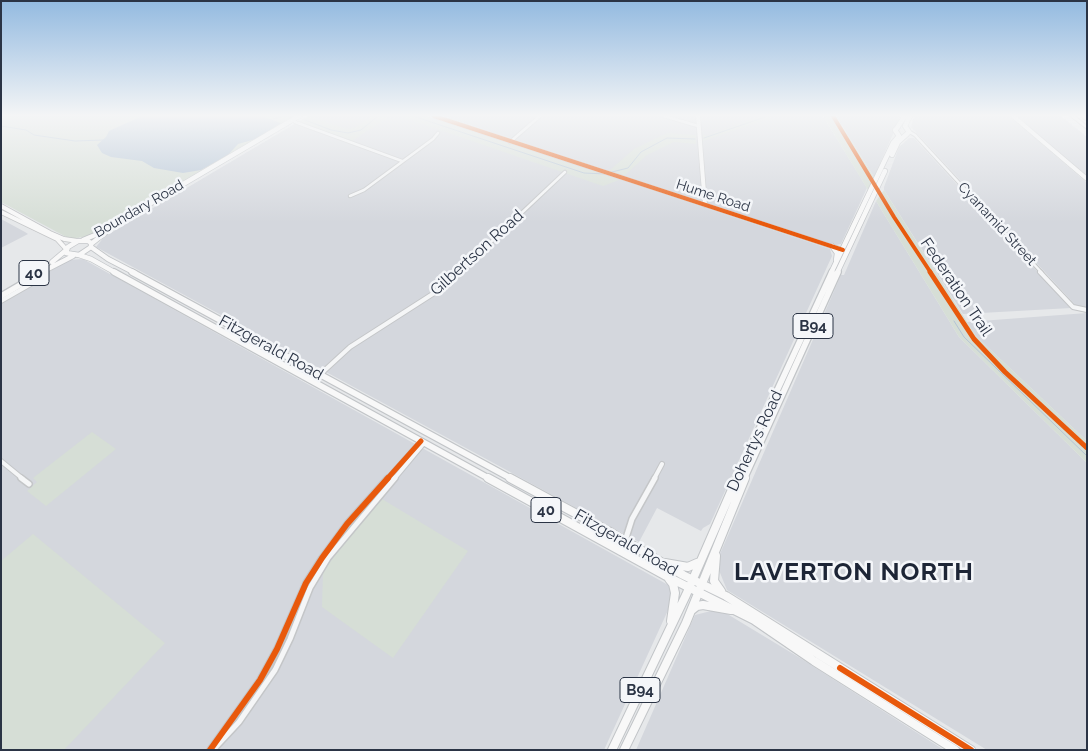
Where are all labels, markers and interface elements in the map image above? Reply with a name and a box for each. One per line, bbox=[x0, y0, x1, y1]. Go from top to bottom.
street label: Hume Road bbox=[674, 176, 752, 216]
street label: Boundary Road bbox=[91, 177, 187, 241]
street label: Cyanamid Street bbox=[954, 179, 1040, 269]
street label: Gilbertson Road bbox=[427, 206, 527, 300]
street label: Federation Trail bbox=[916, 234, 996, 340]
road number: 40 bbox=[19, 260, 49, 286]
street label: Fitzgerald Road bbox=[215, 311, 327, 385]
road number: B94 bbox=[793, 314, 833, 338]
street label: Dohertys Road bbox=[723, 387, 787, 495]
road number: 40 bbox=[531, 498, 561, 522]
street label: Fitzgerald Road bbox=[571, 506, 681, 580]
district label: LAVERTON NORTH bbox=[732, 557, 976, 587]
road number: B94 bbox=[620, 678, 660, 702]

